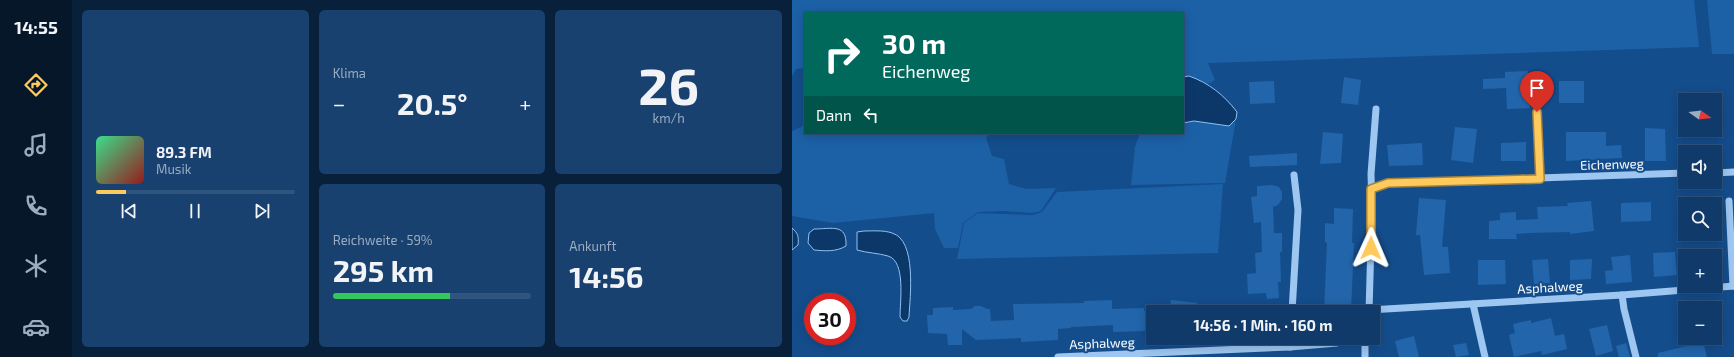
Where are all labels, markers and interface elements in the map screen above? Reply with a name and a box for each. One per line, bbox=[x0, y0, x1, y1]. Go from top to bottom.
text: 14:55 bbox=[14, 16, 58, 38]
text: 30 m bbox=[882, 26, 946, 60]
icon: right bbox=[816, 28, 868, 80]
text: 26 bbox=[638, 53, 699, 115]
text: Eichenweg bbox=[882, 60, 970, 82]
text: Klima bbox=[333, 65, 366, 81]
icon: directions bbox=[22, 71, 50, 99]
pin bbox=[1520, 71, 1554, 112]
icon: arrive bbox=[1526, 77, 1548, 99]
text: 20.5° bbox=[397, 85, 468, 121]
text: − bbox=[333, 90, 346, 116]
text: + bbox=[519, 90, 531, 116]
north arrow bbox=[1678, 93, 1722, 137]
map controls bbox=[1678, 93, 1722, 345]
icon: left bbox=[860, 104, 882, 126]
text: Dann bbox=[816, 106, 852, 124]
text: km/h bbox=[653, 110, 685, 126]
icon: music bbox=[22, 131, 50, 159]
text: 89.3 FM bbox=[156, 143, 212, 161]
button: sound bbox=[1678, 145, 1722, 189]
street label: Eichenweg bbox=[1580, 155, 1644, 173]
text: Musik bbox=[156, 161, 191, 177]
icon: phone bbox=[22, 192, 50, 220]
button: search bbox=[1678, 197, 1722, 241]
icon: previous bbox=[118, 200, 140, 222]
icon: pause bbox=[184, 200, 206, 222]
icon: next bbox=[251, 200, 273, 222]
position arrow bbox=[1350, 227, 1392, 269]
text: Reichweite · 59% bbox=[333, 232, 432, 248]
text: Ankunft bbox=[569, 238, 616, 254]
button: + bbox=[1678, 249, 1722, 293]
icon: climate bbox=[22, 252, 50, 280]
text: 295 km bbox=[333, 252, 434, 288]
text: 14:56 bbox=[569, 258, 643, 294]
street label: Asphalweg bbox=[1517, 277, 1583, 297]
speed limit sign: 30 bbox=[804, 293, 856, 345]
button: − bbox=[1678, 301, 1722, 345]
icon: car bbox=[22, 313, 50, 341]
text: 14:56 · 1 Min. · 160 m bbox=[1193, 316, 1333, 334]
street label: Asphalweg bbox=[1069, 334, 1135, 352]

